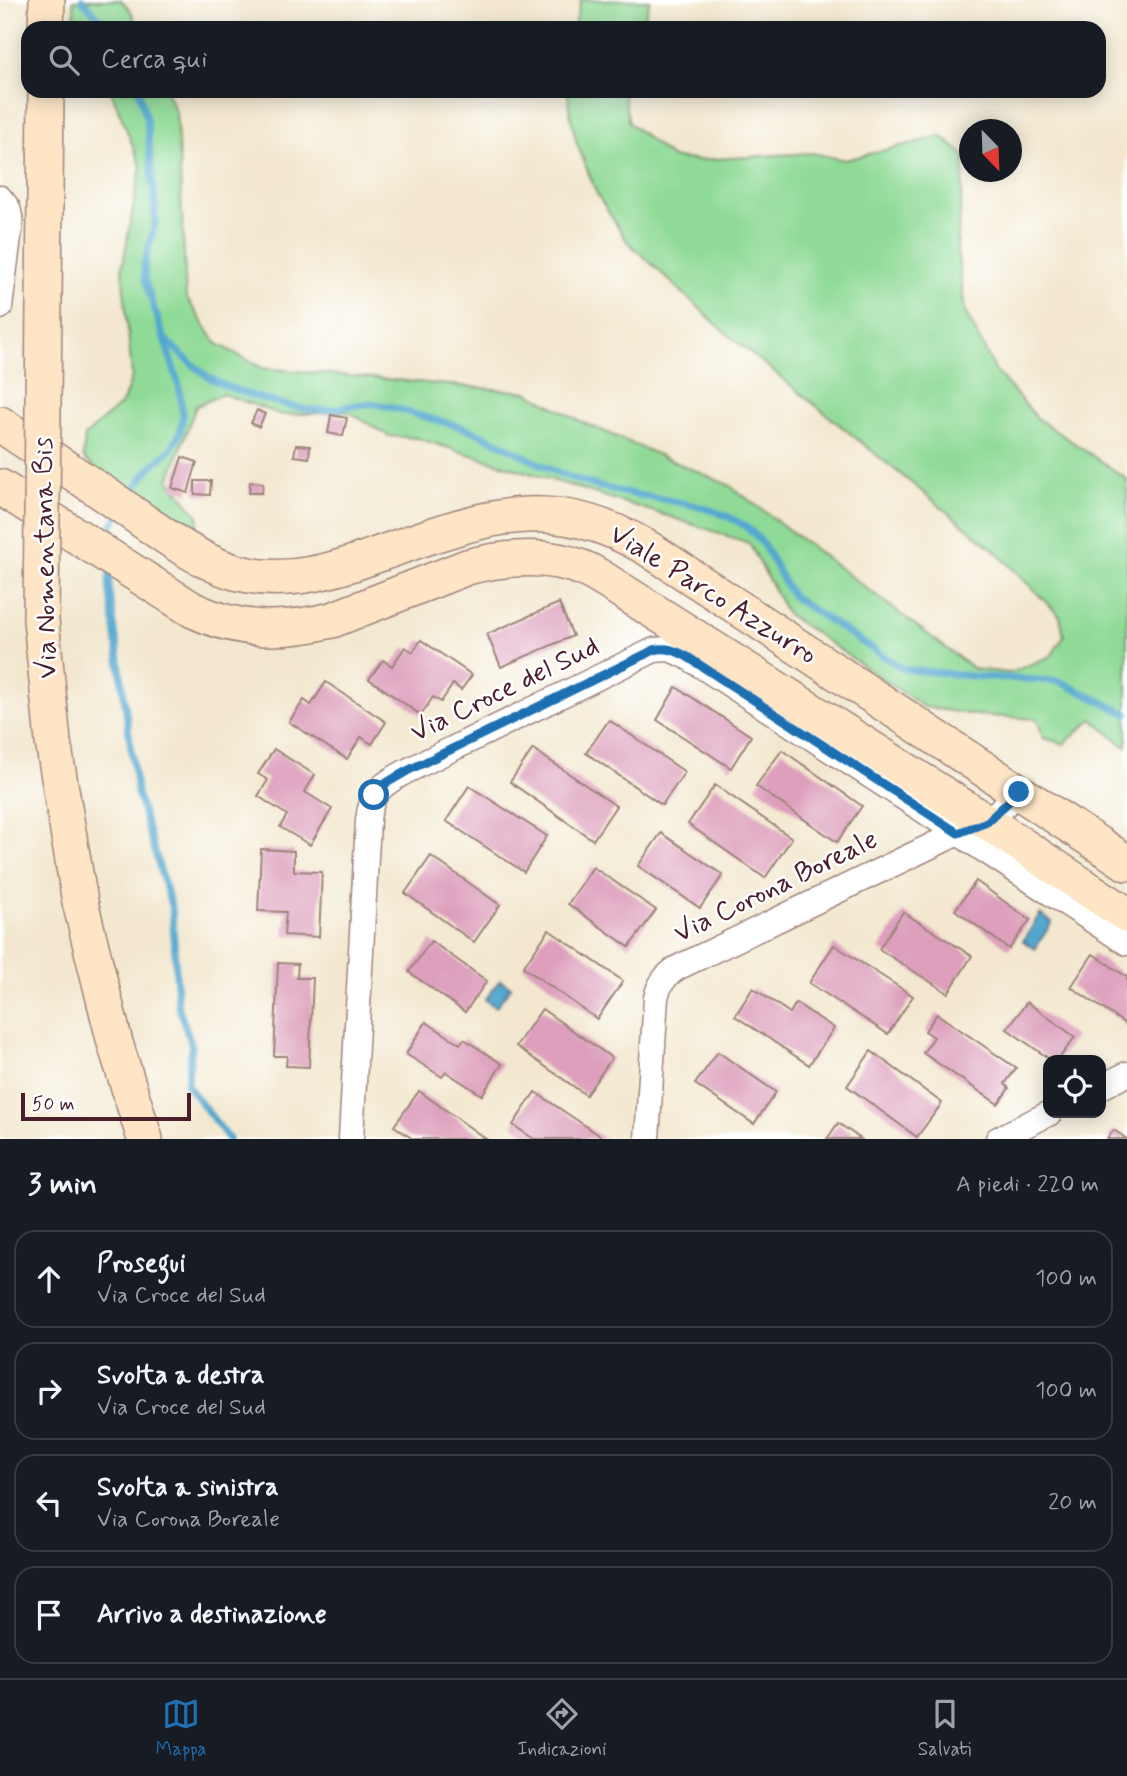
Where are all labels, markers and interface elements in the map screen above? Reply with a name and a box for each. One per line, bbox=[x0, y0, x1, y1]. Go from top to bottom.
search box bbox=[21, 21, 1106, 98]
icon: search bbox=[45, 41, 83, 79]
text: Cerca qui bbox=[101, 43, 207, 77]
north arrow bbox=[959, 119, 1022, 182]
street label: Via Nomentana Bis bbox=[25, 437, 67, 679]
street label: Viale Parco Azzurro bbox=[602, 516, 824, 674]
street label: Via Croce del Sud bbox=[405, 628, 605, 752]
route end bbox=[1003, 776, 1034, 807]
route start bbox=[358, 779, 389, 810]
street label: Via Corona Boreale bbox=[668, 822, 884, 952]
map controls bbox=[1043, 1055, 1106, 1118]
button: locate bbox=[1043, 1055, 1106, 1118]
scale bar bbox=[21, 1090, 191, 1122]
text: 50 m bbox=[32, 1092, 75, 1117]
text: 3 min bbox=[28, 1165, 97, 1204]
text: A piedi · 220 m bbox=[956, 1170, 1099, 1200]
text: Prosegui bbox=[97, 1247, 186, 1281]
icon: ahead bbox=[30, 1260, 68, 1298]
text: 100 m bbox=[1035, 1264, 1097, 1294]
text: Via Croce del Sud bbox=[97, 1281, 266, 1311]
text: Svolta a destra bbox=[97, 1359, 264, 1393]
icon: right bbox=[30, 1372, 68, 1410]
text: 100 m bbox=[1035, 1376, 1097, 1406]
text: Via Croce del Sud bbox=[97, 1393, 266, 1423]
text: Svolta a sinistra bbox=[97, 1471, 279, 1505]
icon: left bbox=[30, 1484, 68, 1522]
text: 20 m bbox=[1048, 1488, 1097, 1518]
text: Via Corona Boreale bbox=[97, 1505, 280, 1535]
icon: arrive bbox=[30, 1596, 68, 1634]
text: Arrivo a destinazione bbox=[97, 1598, 327, 1632]
tab: Mappa bbox=[156, 1695, 206, 1762]
tab: Indicazioni bbox=[518, 1695, 607, 1762]
tab: Salvati bbox=[918, 1695, 971, 1762]

